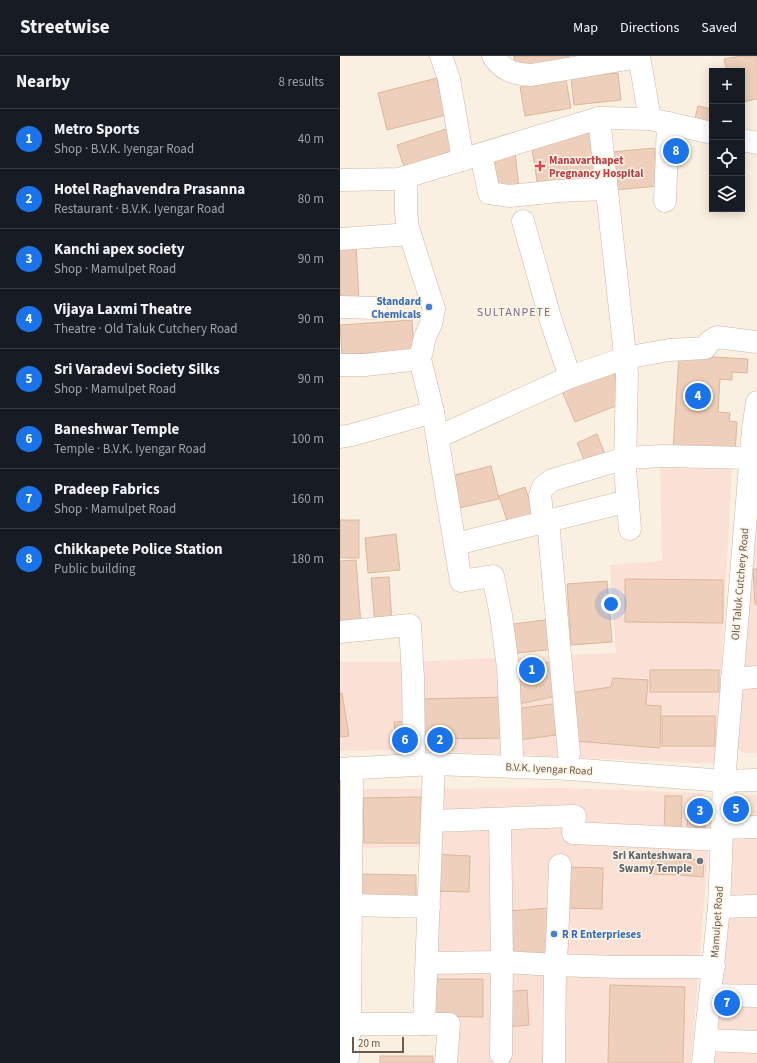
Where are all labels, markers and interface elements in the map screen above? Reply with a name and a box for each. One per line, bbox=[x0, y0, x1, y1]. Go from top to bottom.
text: Streetwise bbox=[20, 14, 110, 41]
text: Map bbox=[573, 18, 598, 38]
text: Directions bbox=[620, 18, 679, 38]
text: Saved bbox=[701, 18, 737, 38]
map controls bbox=[709, 68, 745, 212]
button: + bbox=[709, 68, 745, 104]
text: Nearby bbox=[16, 70, 70, 94]
text: 8 results bbox=[279, 73, 324, 91]
button: − bbox=[709, 104, 745, 140]
text: Metro Sports bbox=[54, 119, 139, 140]
text: 1 bbox=[26, 130, 32, 148]
text: 40 m bbox=[298, 130, 324, 148]
pin: 8 bbox=[663, 136, 689, 166]
text: Shop · B.V.K. Iyengar Road bbox=[54, 140, 194, 158]
button: locate bbox=[709, 140, 745, 176]
place label: Manavarthapet Pregnancy Hospital bbox=[549, 153, 644, 181]
marker: Manavarthapet Pregnancy Hospital bbox=[534, 160, 546, 172]
button: layers bbox=[709, 176, 745, 212]
text: Hotel Raghavendra Prasanna bbox=[54, 179, 245, 200]
text: 2 bbox=[26, 190, 32, 208]
text: 80 m bbox=[298, 190, 324, 208]
text: Restaurant · B.V.K. Iyengar Road bbox=[54, 200, 225, 218]
text: Kanchi apex society bbox=[54, 239, 184, 260]
text: 3 bbox=[26, 250, 32, 268]
text: 90 m bbox=[298, 250, 324, 268]
text: Shop · Mamulpet Road bbox=[54, 260, 176, 278]
place label: Standard Chemicals bbox=[371, 294, 421, 322]
text: Vijaya Laxmi Theatre bbox=[54, 299, 192, 320]
marker: Standard Chemicals bbox=[424, 302, 434, 312]
district label: SULTANPETE bbox=[477, 304, 551, 321]
text: 4 bbox=[26, 310, 32, 328]
text: 90 m bbox=[298, 310, 324, 328]
text: Theatre · Old Taluk Cutchery Road bbox=[54, 320, 238, 338]
text: Sri Varadevi Society Silks bbox=[54, 359, 220, 380]
text: 5 bbox=[26, 370, 32, 388]
text: 90 m bbox=[298, 370, 324, 388]
text: Shop · Mamulpet Road bbox=[54, 380, 176, 398]
pin: 4 bbox=[685, 381, 711, 411]
text: Baneshwar Temple bbox=[54, 419, 179, 440]
text: 6 bbox=[26, 430, 32, 448]
text: 100 m bbox=[291, 430, 324, 448]
text: Temple · B.V.K. Iyengar Road bbox=[54, 440, 206, 458]
text: Pradeep Fabrics bbox=[54, 479, 160, 500]
text: 7 bbox=[26, 490, 32, 508]
text: 160 m bbox=[291, 490, 324, 508]
text: Shop · Mamulpet Road bbox=[54, 500, 176, 518]
street label: Old Taluk Cutchery Road bbox=[728, 527, 752, 641]
text: Chikkapete Police Station bbox=[54, 539, 223, 560]
text: 8 bbox=[26, 550, 32, 568]
text: 180 m bbox=[291, 550, 324, 568]
text: Public building bbox=[54, 560, 136, 578]
your location bbox=[601, 594, 621, 614]
pin: 1 bbox=[519, 655, 545, 685]
pin: 6 bbox=[392, 725, 418, 755]
pin: 2 bbox=[427, 725, 453, 755]
street label: B.V.K. Iyengar Road bbox=[505, 759, 593, 779]
pin: 5 bbox=[723, 794, 749, 824]
pin: 3 bbox=[687, 796, 713, 826]
place label: Sri Kanteshwara Swamy Temple bbox=[612, 848, 692, 876]
marker: Sri Kanteshwara Swamy Temple bbox=[695, 856, 705, 866]
street label: Mamulpet Road bbox=[707, 885, 727, 959]
place label: R R Enterprieses bbox=[562, 927, 641, 942]
marker: R R Enterprieses bbox=[549, 929, 559, 939]
pin: 7 bbox=[714, 988, 740, 1018]
scale bar bbox=[352, 1035, 404, 1054]
text: 20 m bbox=[358, 1036, 380, 1051]

